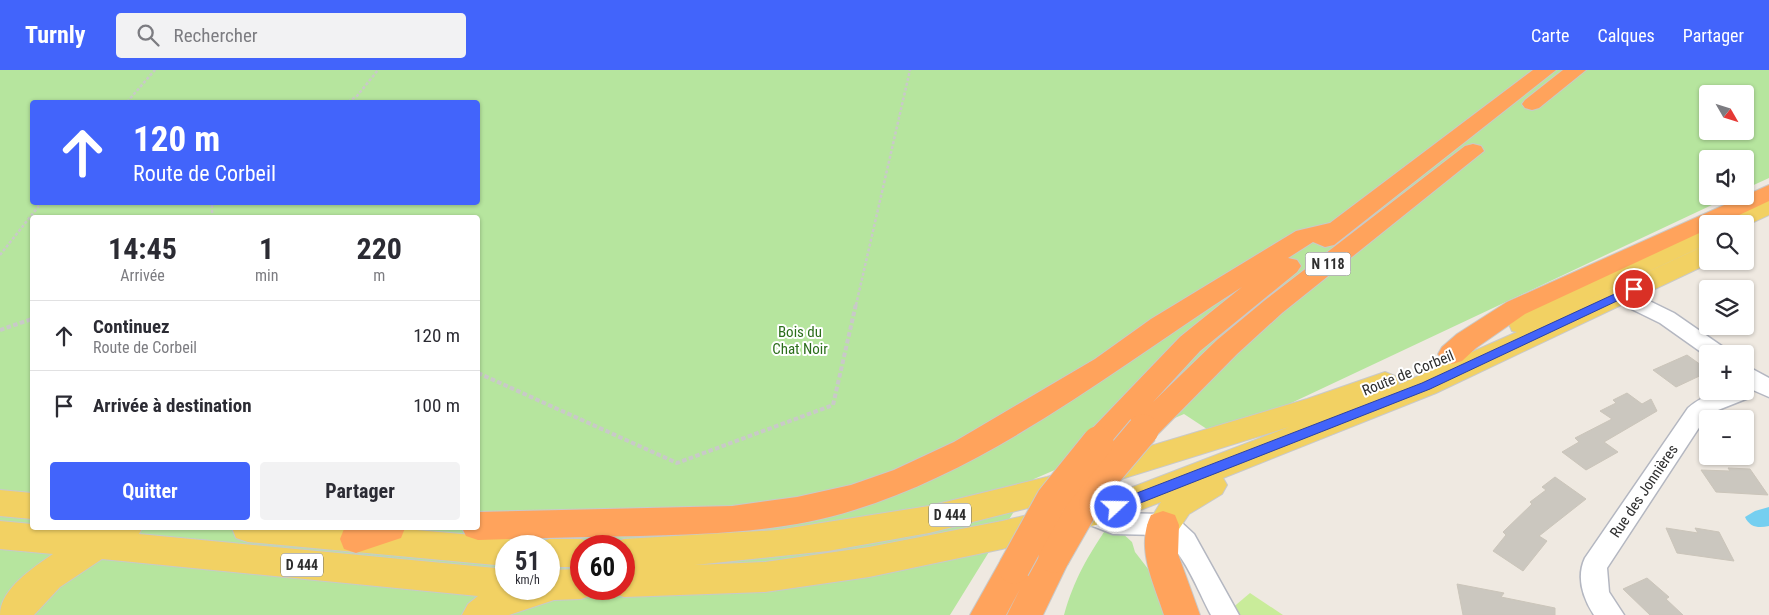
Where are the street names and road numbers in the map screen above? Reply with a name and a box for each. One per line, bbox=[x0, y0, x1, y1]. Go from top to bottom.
road number: N 118 bbox=[1306, 252, 1350, 275]
street label: Route de Corbeil bbox=[1359, 346, 1457, 400]
street label: Rue des Jonnières bbox=[1606, 441, 1682, 541]
road number: D 444 bbox=[929, 504, 971, 526]
road number: D 444 bbox=[281, 554, 323, 576]

